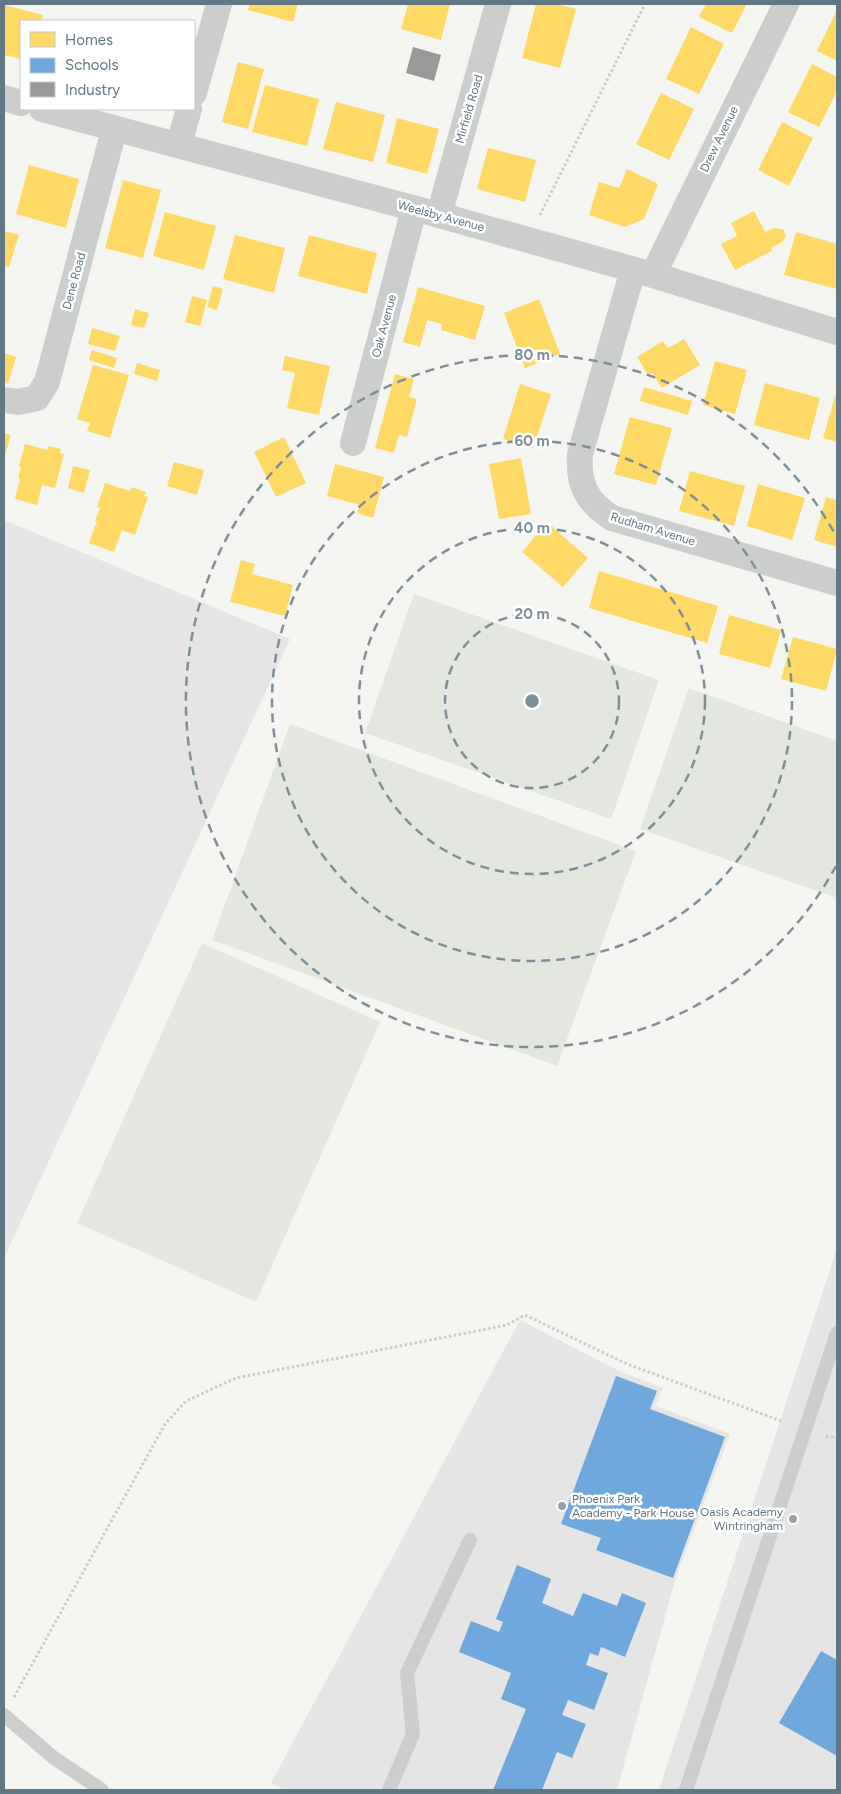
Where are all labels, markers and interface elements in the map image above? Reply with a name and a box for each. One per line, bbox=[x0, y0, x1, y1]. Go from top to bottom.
legend bbox=[20, 20, 195, 110]
text: Homes bbox=[65, 31, 113, 49]
text: Schools bbox=[65, 56, 118, 74]
street label: Mirfield Road bbox=[452, 73, 486, 145]
text: Industry bbox=[65, 81, 120, 99]
street label: Drew Avenue bbox=[697, 103, 741, 174]
street label: Weelsby Avenue bbox=[396, 198, 486, 234]
street label: Dene Road bbox=[60, 251, 88, 311]
street label: Oak Avenue bbox=[369, 292, 399, 359]
text: 80 m bbox=[514, 346, 550, 364]
text: 60 m bbox=[514, 432, 550, 450]
street label: Rudham Avenue bbox=[609, 509, 697, 549]
text: 40 m bbox=[514, 519, 550, 537]
text: 20 m bbox=[514, 605, 550, 623]
centre of rings bbox=[523, 692, 541, 710]
place label: Phoenix Park Academy - Park House bbox=[572, 1492, 695, 1520]
marker: Phoenix Park Academy - Park House bbox=[556, 1500, 568, 1512]
place label: Oasis Academy Wintringham bbox=[700, 1505, 784, 1533]
marker: Oasis Academy Wintringham bbox=[787, 1513, 799, 1525]

